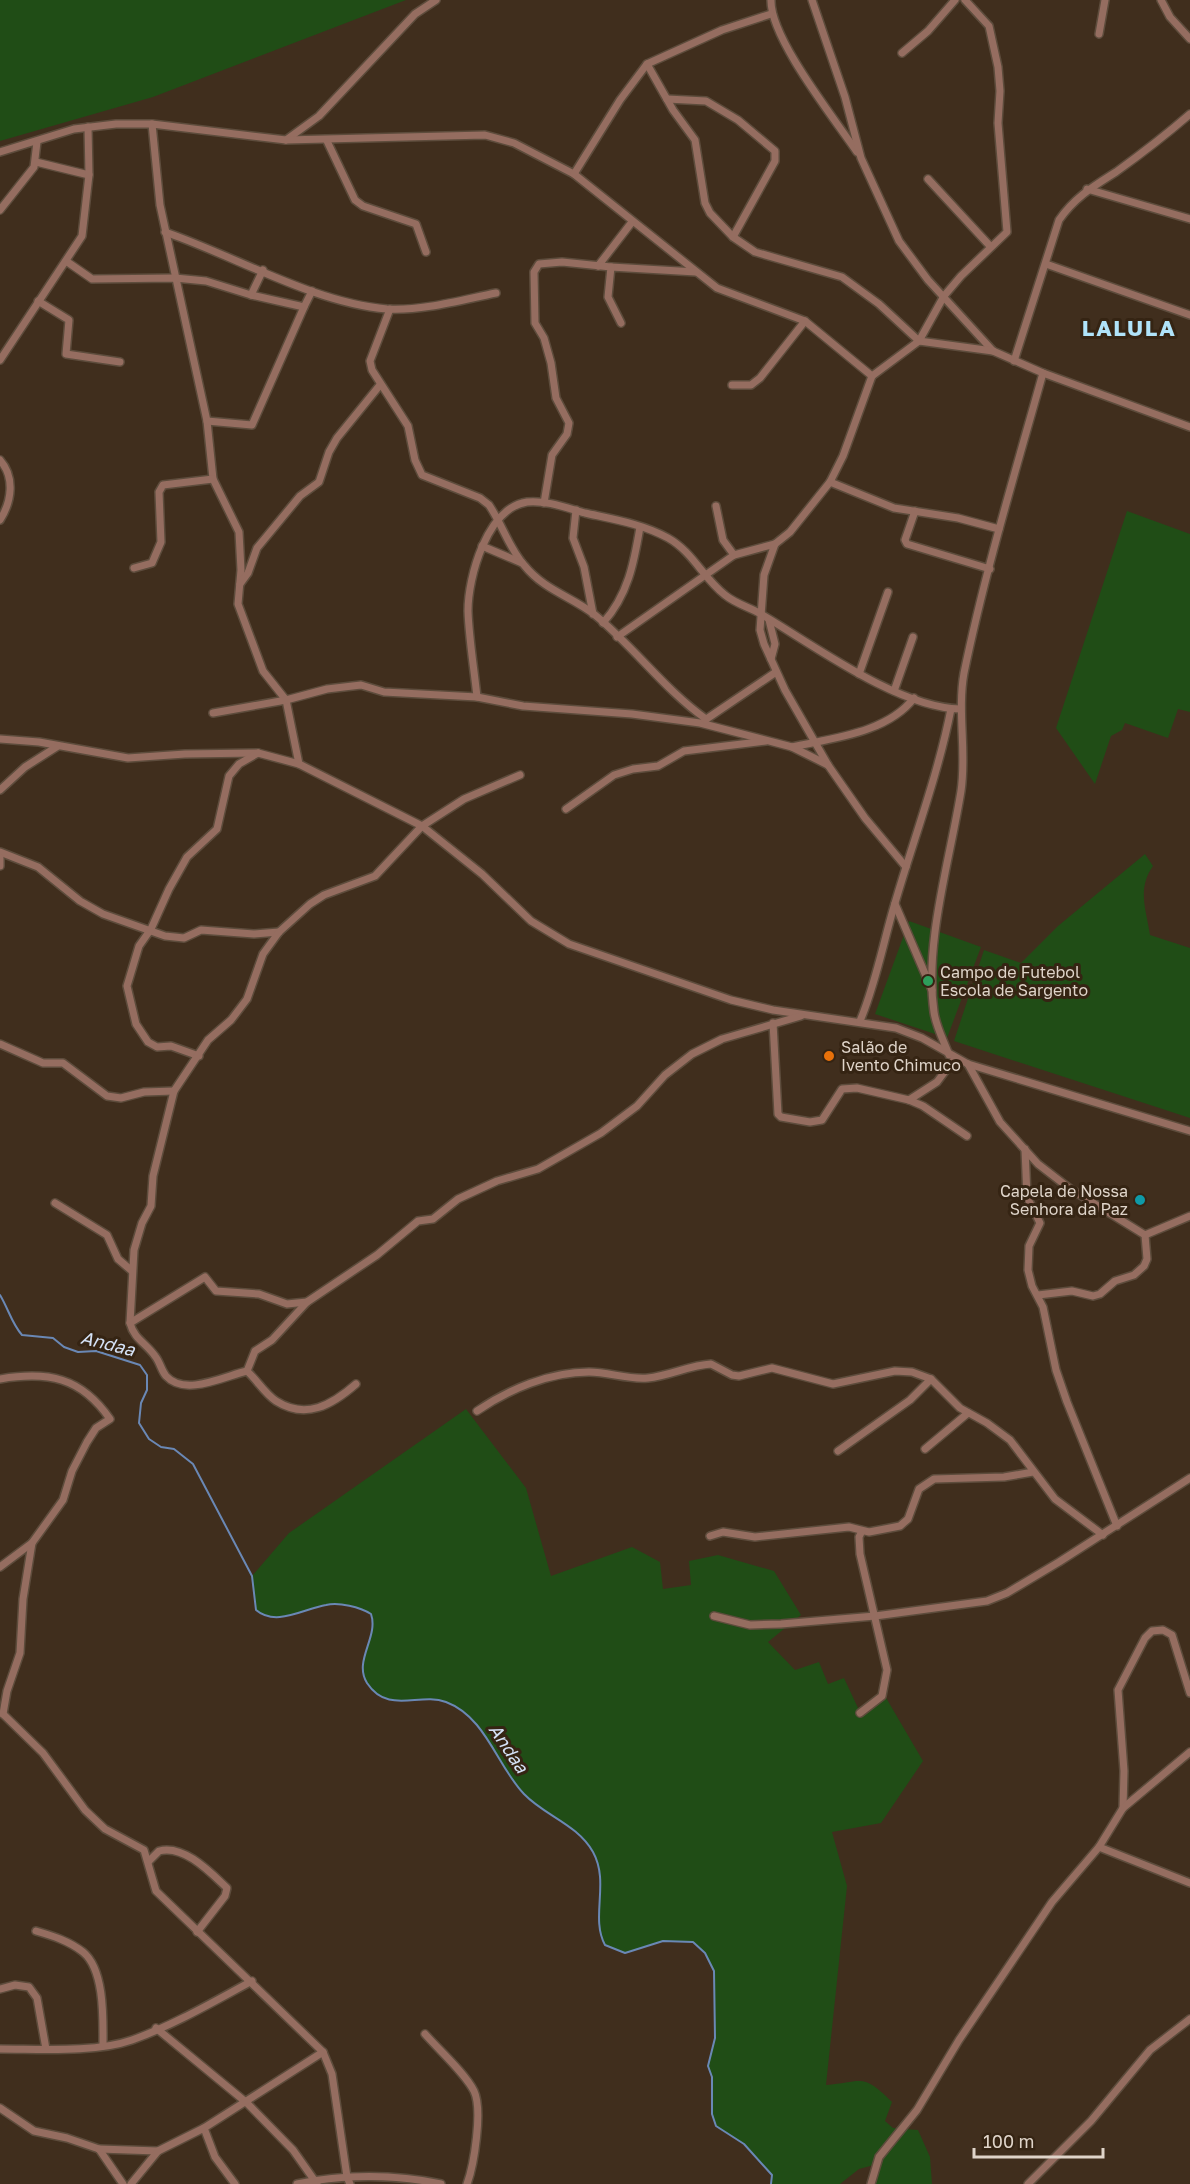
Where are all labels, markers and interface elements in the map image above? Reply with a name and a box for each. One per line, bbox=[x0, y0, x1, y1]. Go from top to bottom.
district label: LALULA bbox=[1082, 314, 1176, 341]
place label: Campo de Futebol Escola de Sargento bbox=[940, 962, 1088, 1000]
marker: Campo de Futebol Escola de Sargento bbox=[921, 974, 935, 988]
place label: Salão de Ivento Chimuco bbox=[841, 1037, 961, 1075]
marker: Salão de Ivento Chimuco bbox=[822, 1049, 836, 1063]
place label: Capela de Nossa Senhora da Paz bbox=[1000, 1181, 1128, 1219]
marker: Capela de Nossa Senhora da Paz bbox=[1133, 1193, 1147, 1207]
water label: Andaa bbox=[79, 1326, 138, 1360]
water label: Andaa bbox=[485, 1719, 534, 1777]
scale bar bbox=[974, 2121, 1103, 2159]
text: 100 m bbox=[983, 2130, 1034, 2152]

